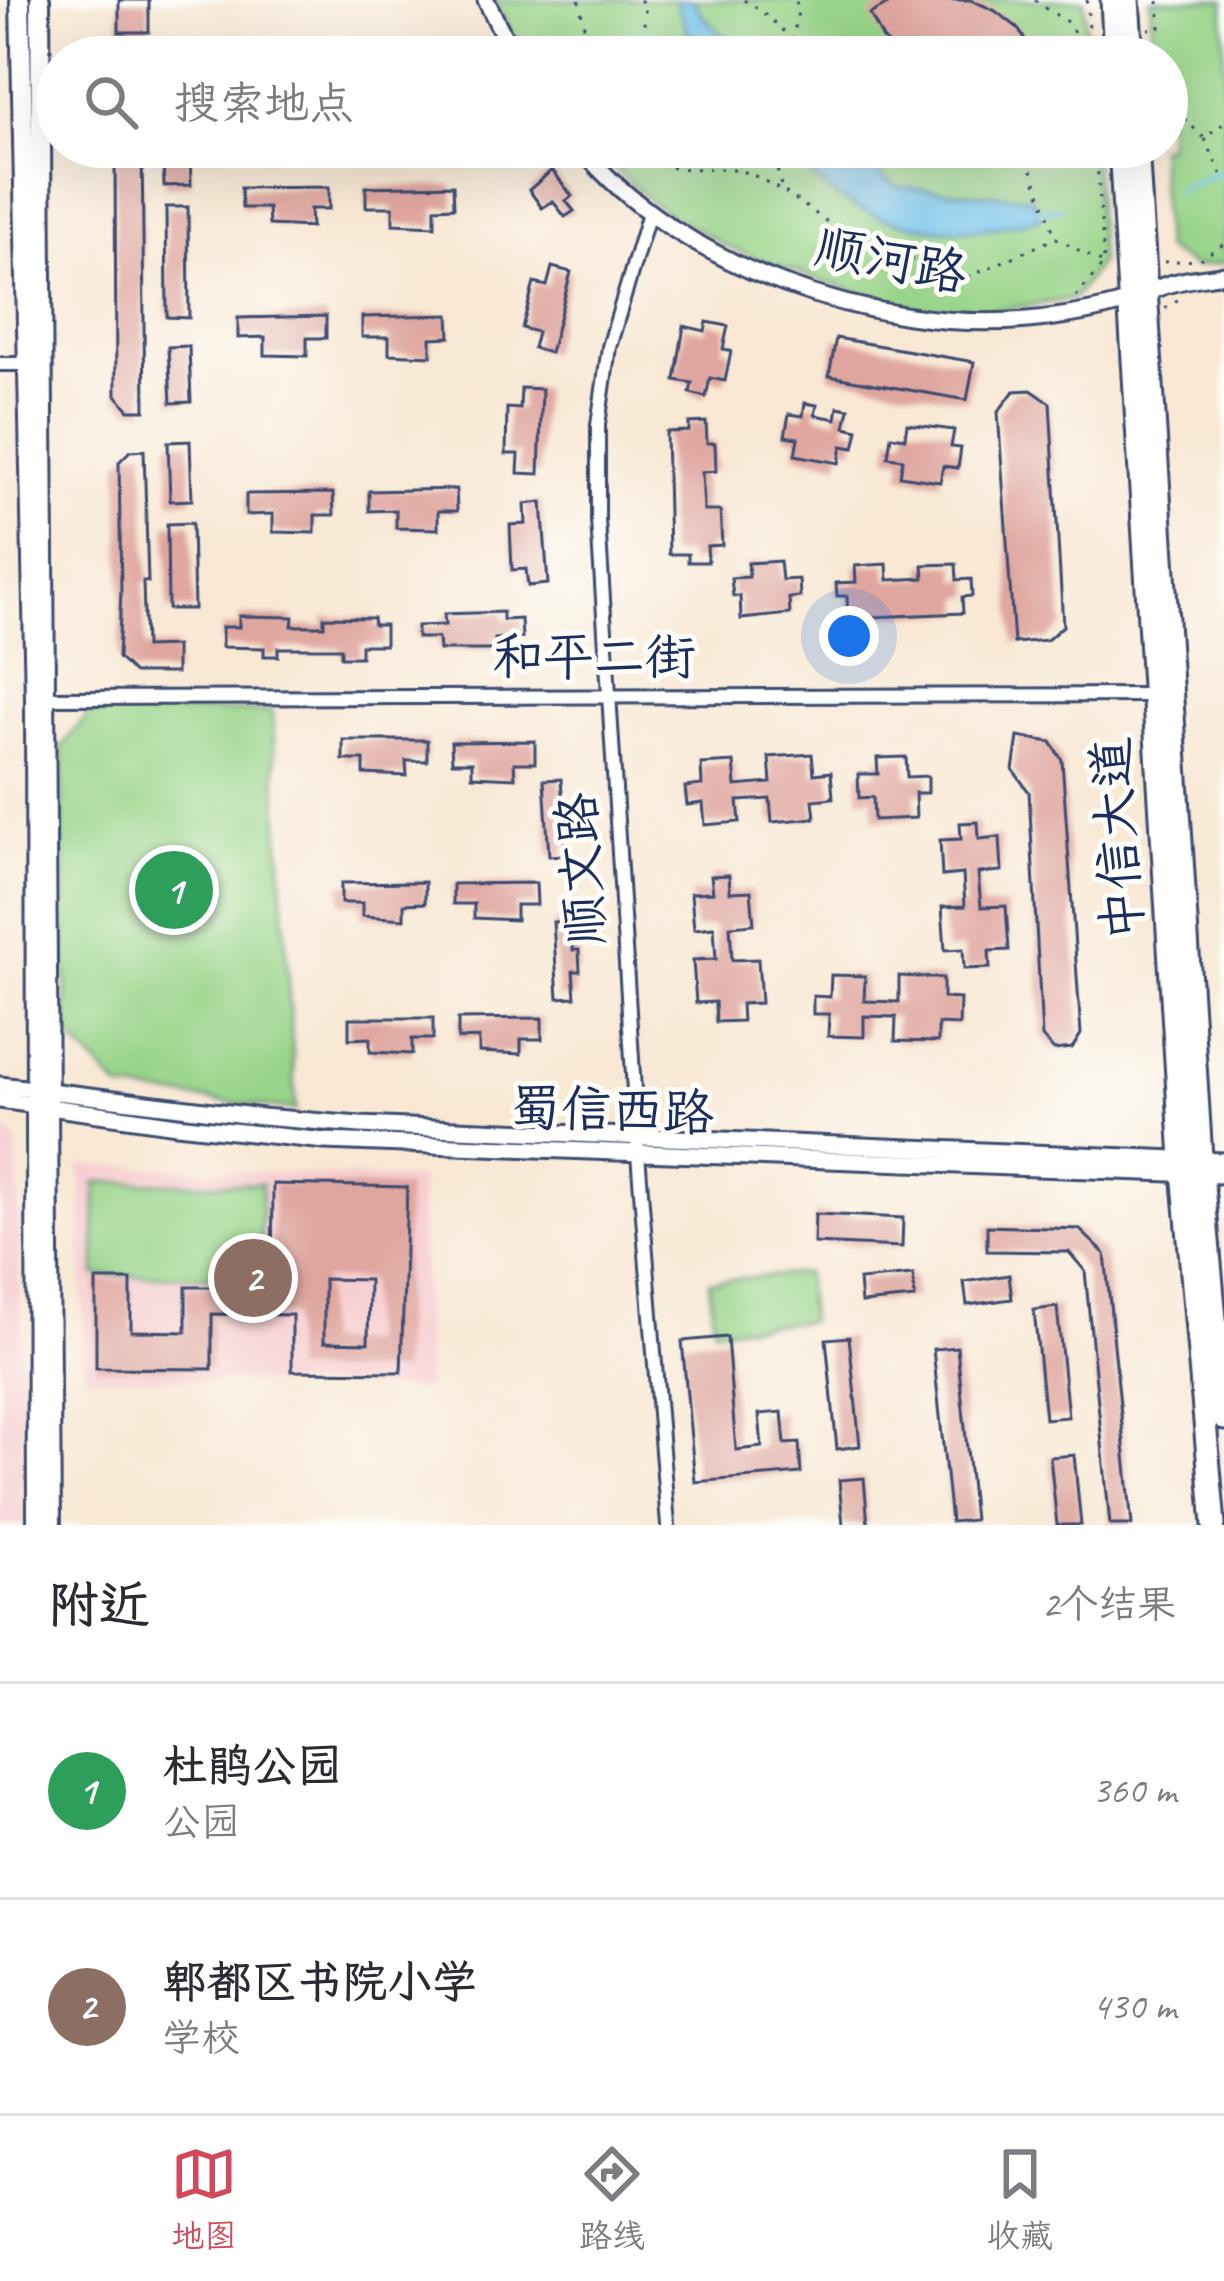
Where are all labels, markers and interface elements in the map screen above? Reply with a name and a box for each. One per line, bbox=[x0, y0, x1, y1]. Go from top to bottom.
search box bbox=[36, 36, 1188, 168]
icon: search bbox=[78, 69, 144, 135]
text: 搜索地点 bbox=[174, 75, 354, 132]
street label: 顺河路 bbox=[810, 214, 972, 306]
your location bbox=[819, 606, 879, 666]
street label: 和平二街 bbox=[492, 625, 696, 689]
street label: 中信大道 bbox=[1078, 735, 1156, 943]
street label: 顺文路 bbox=[544, 790, 618, 948]
pin: 1 bbox=[135, 845, 213, 935]
street label: 蜀信西路 bbox=[509, 1074, 715, 1146]
pin: 2 bbox=[214, 1233, 292, 1323]
text: 附近 bbox=[48, 1573, 150, 1637]
text: 2个结果 bbox=[1041, 1580, 1176, 1629]
text: 杜鹃公园 bbox=[162, 1738, 342, 1795]
text: 1 bbox=[78, 1766, 96, 1815]
text: 360 m bbox=[1092, 1766, 1176, 1815]
text: 公园 bbox=[162, 1798, 240, 1847]
text: 郫都区书院小学 bbox=[162, 1954, 477, 2011]
text: 2 bbox=[78, 1982, 96, 2031]
text: 430 m bbox=[1092, 1982, 1176, 2031]
text: 学校 bbox=[162, 2014, 240, 2063]
tab: 地图 bbox=[171, 2141, 237, 2257]
tab: 路线 bbox=[579, 2141, 645, 2257]
tab: 收藏 bbox=[987, 2141, 1053, 2257]

